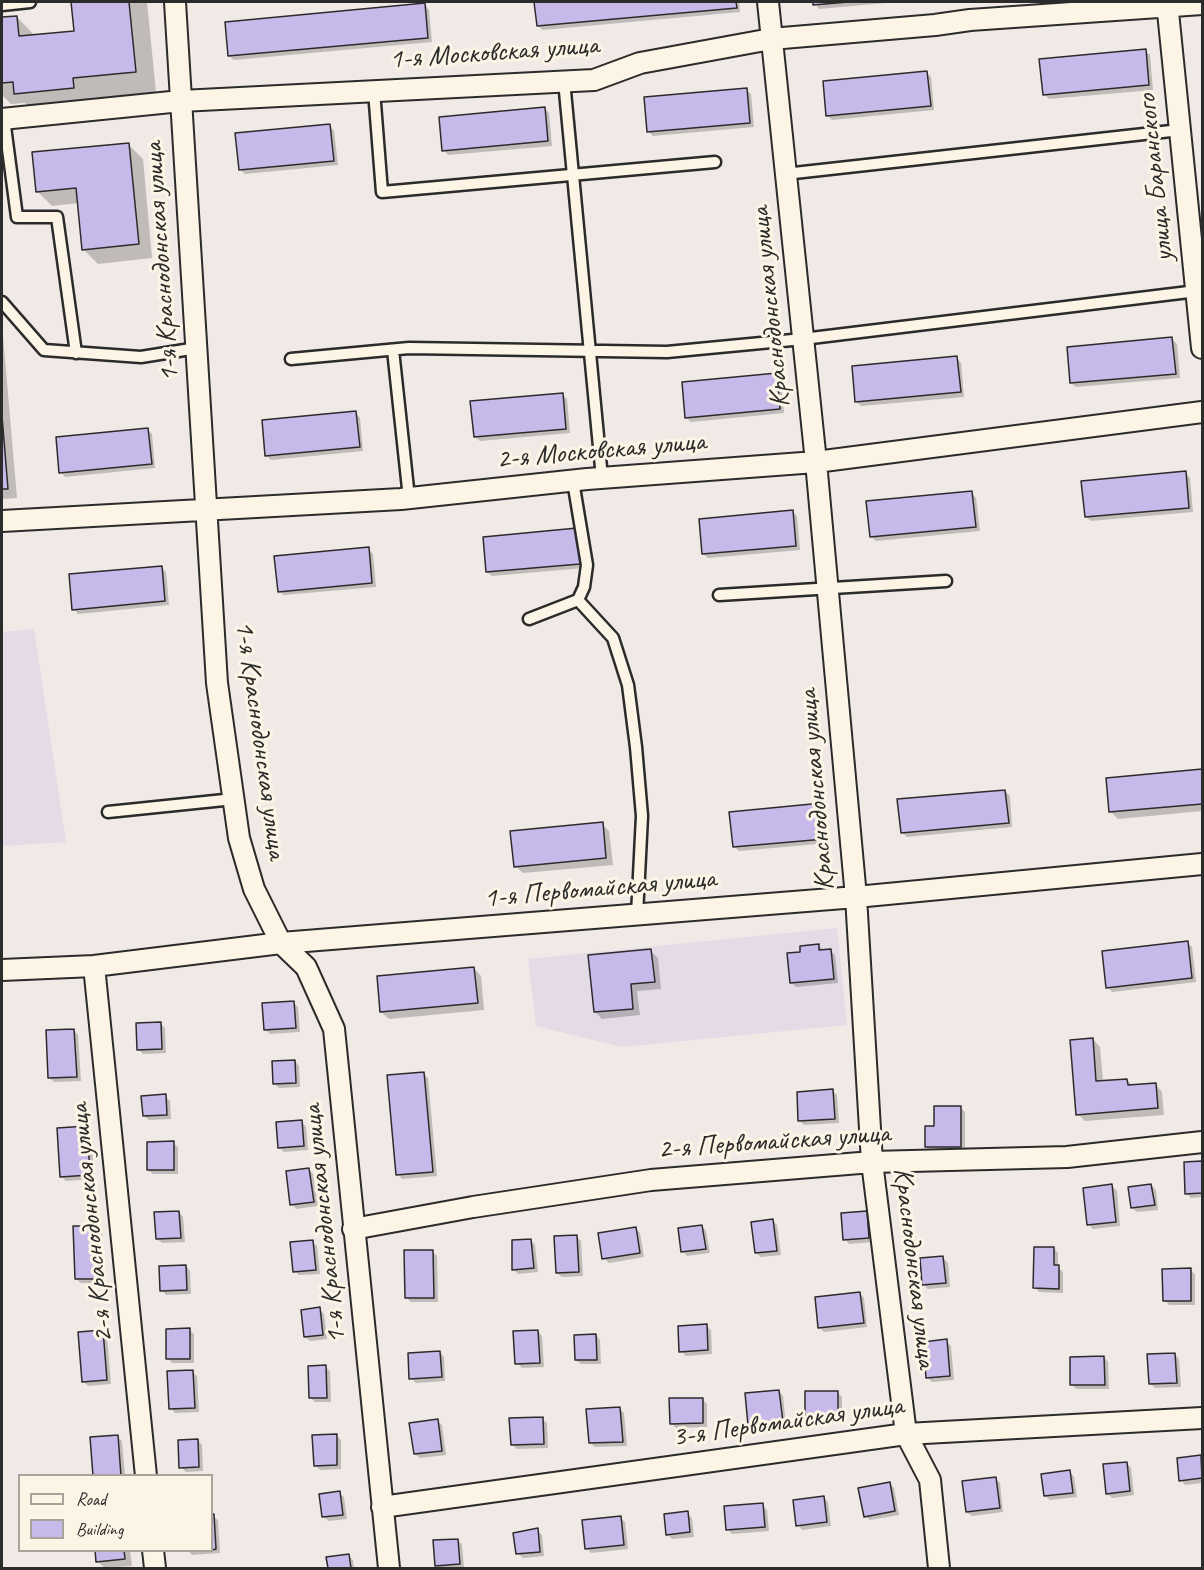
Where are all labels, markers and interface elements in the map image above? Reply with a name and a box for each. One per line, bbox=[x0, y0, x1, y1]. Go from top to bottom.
street label: 1-я Московская улица bbox=[388, 29, 600, 77]
street label: улица Баранского bbox=[1130, 92, 1182, 264]
street label: 1-я Краснодонская улица bbox=[137, 141, 187, 383]
street label: Краснодонская улица bbox=[744, 205, 798, 409]
street label: 2-я Московская улица bbox=[495, 425, 707, 477]
street label: 1-я Краснодонская улица bbox=[227, 619, 293, 861]
street label: Краснодонская улица bbox=[791, 688, 843, 892]
street label: 1-я Первомайская улица bbox=[483, 862, 717, 916]
street label: 2-я Краснодонская улица bbox=[63, 1102, 121, 1344]
street label: 1-я Краснодонская улица bbox=[296, 1103, 354, 1345]
street label: 2-я Первомайская улица bbox=[657, 1117, 891, 1167]
street label: Краснодонская улица bbox=[885, 1166, 943, 1370]
street label: 3-я Первомайская улица bbox=[670, 1389, 906, 1455]
legend bbox=[18, 1474, 213, 1552]
text: Road bbox=[76, 1488, 106, 1510]
text: Building bbox=[76, 1518, 123, 1540]

